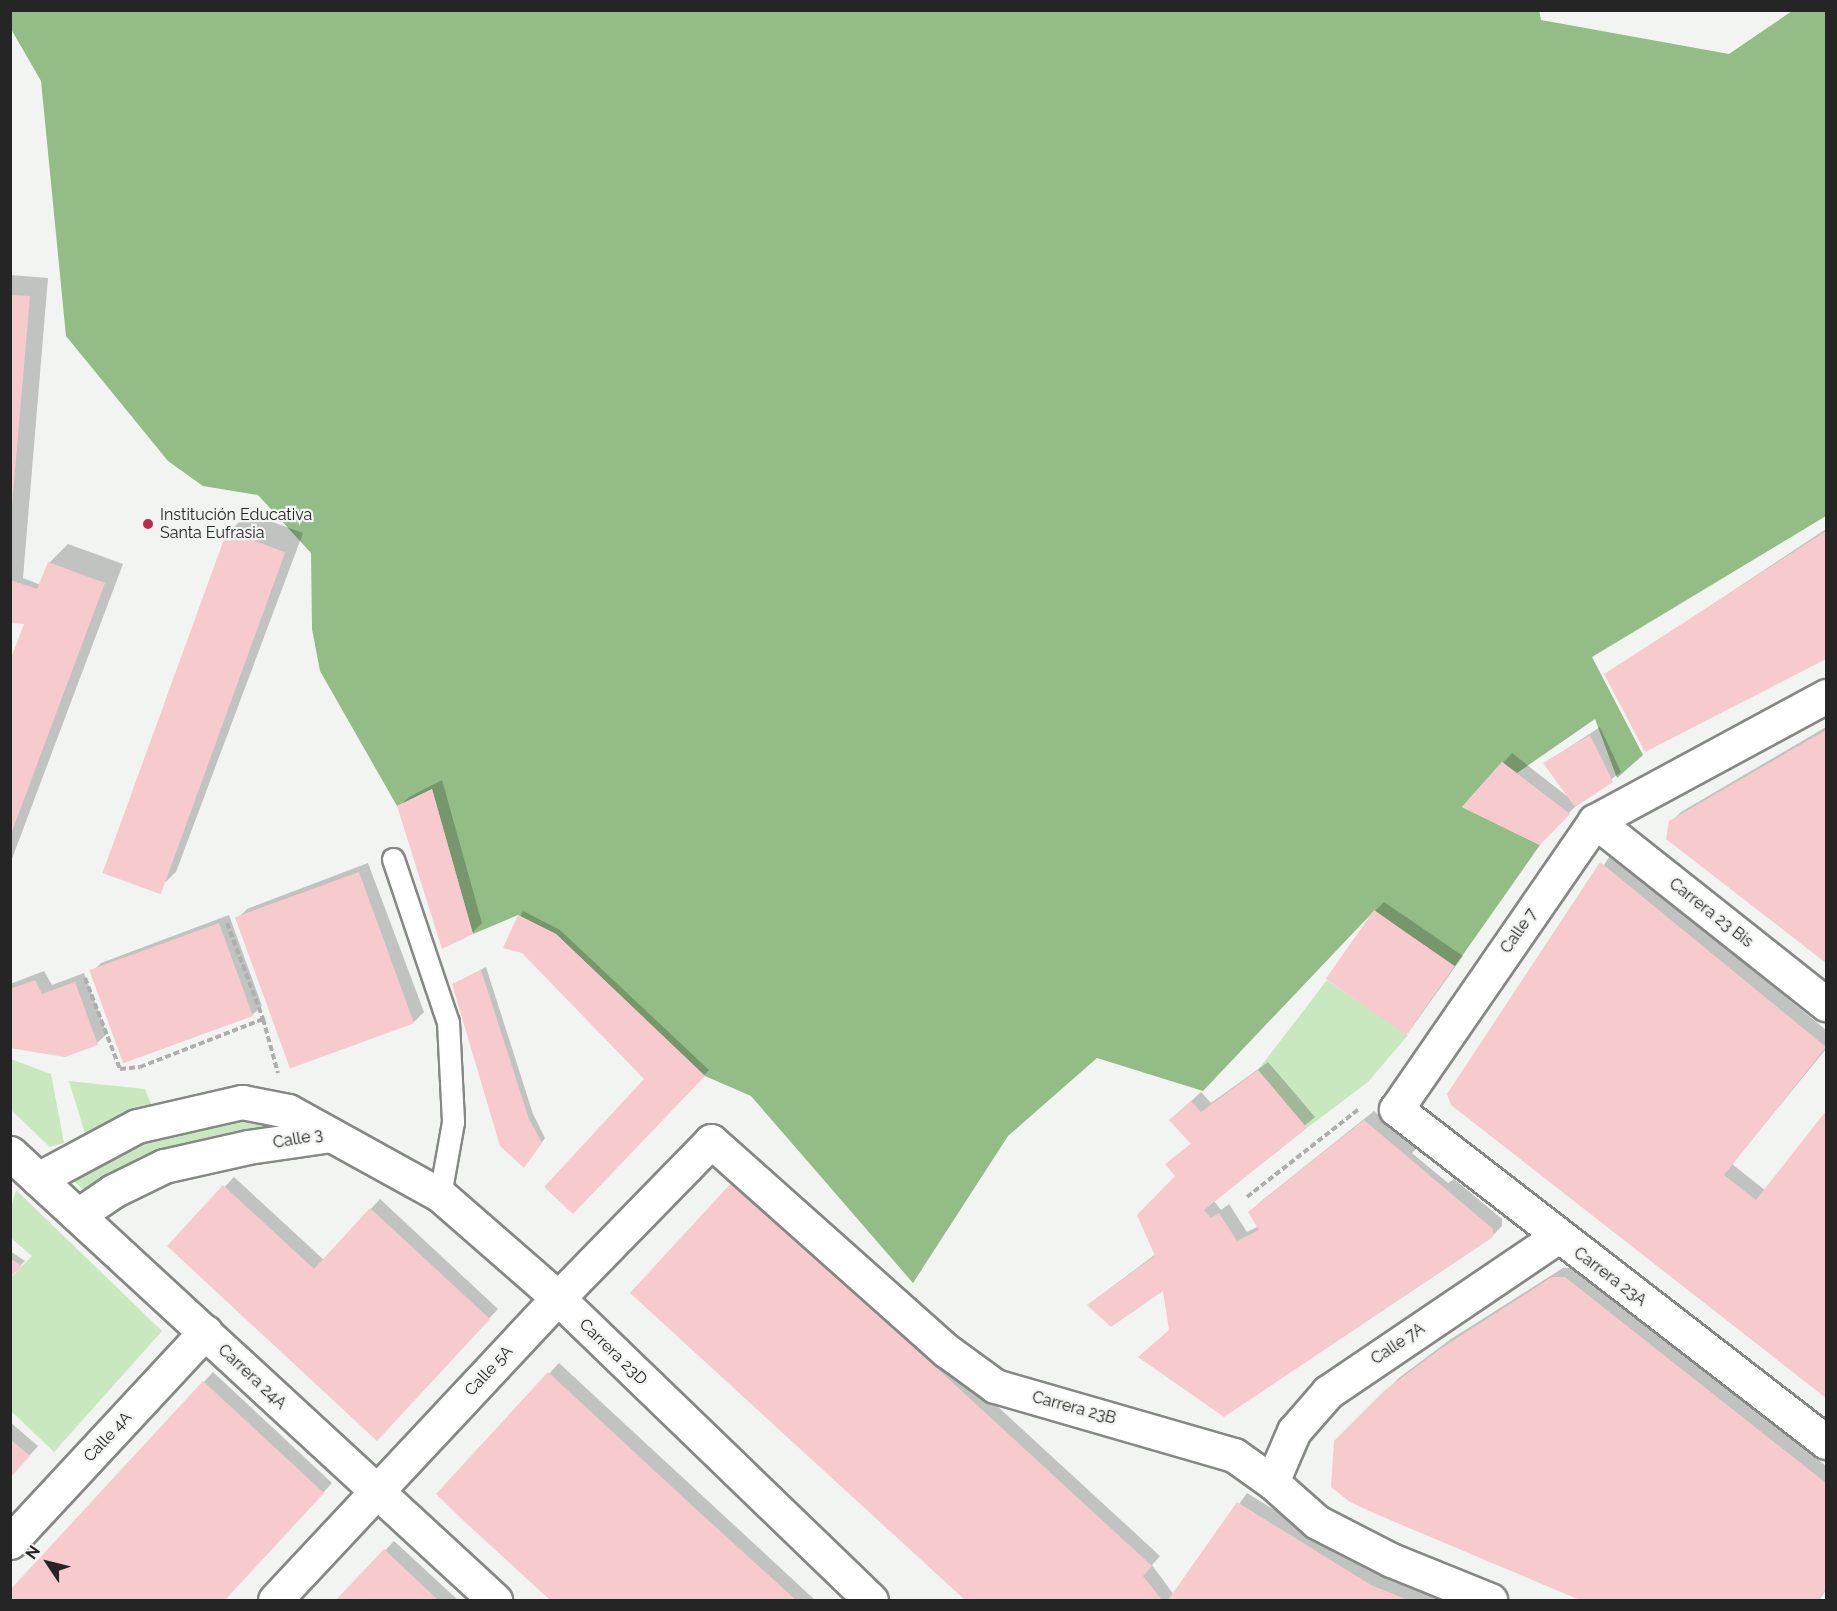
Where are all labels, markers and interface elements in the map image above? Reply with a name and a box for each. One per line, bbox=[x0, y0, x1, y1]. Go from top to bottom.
place label: Institución Educativa Santa Eufrasia bbox=[160, 505, 312, 543]
marker: Institución Educativa Santa Eufrasia bbox=[141, 517, 155, 531]
street label: Carrera 23 Bis bbox=[1665, 874, 1757, 952]
street label: Calle 7 bbox=[1497, 905, 1541, 957]
street label: Calle 3 bbox=[272, 1125, 324, 1153]
street label: Carrera 23A bbox=[1570, 1243, 1650, 1311]
street label: Carrera 23D bbox=[575, 1315, 651, 1389]
street label: Calle 7A bbox=[1368, 1319, 1428, 1369]
street label: Carrera 24A bbox=[214, 1341, 290, 1413]
street label: Calle 5A bbox=[461, 1342, 517, 1400]
street label: Carrera 23B bbox=[1030, 1388, 1118, 1428]
street label: Calle 4A bbox=[80, 1408, 136, 1466]
north arrow bbox=[18, 1533, 78, 1593]
text: N bbox=[22, 1542, 44, 1563]

